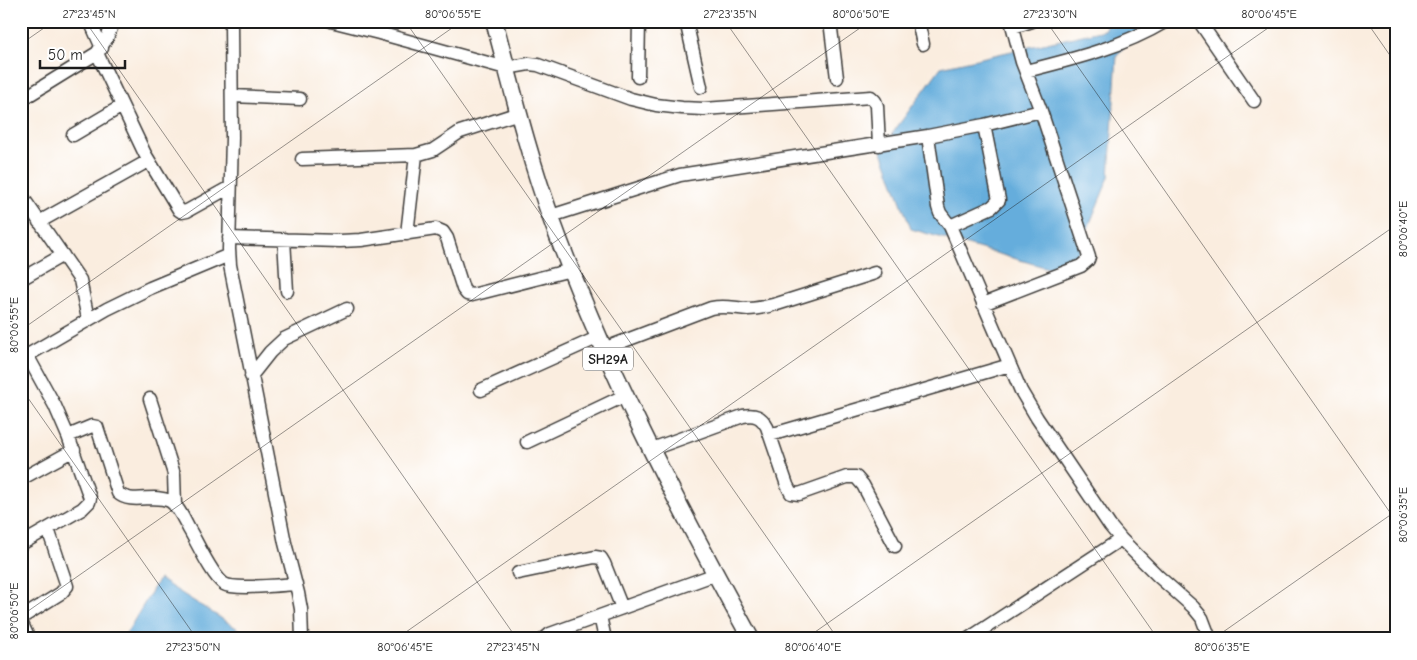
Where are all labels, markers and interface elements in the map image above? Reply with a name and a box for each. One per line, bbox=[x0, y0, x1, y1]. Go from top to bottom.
text: 27°23'45"N bbox=[62, 7, 116, 21]
text: 80°06'55"E bbox=[425, 7, 481, 21]
text: 27°23'35"N bbox=[703, 7, 757, 21]
text: 80°06'50"E bbox=[833, 7, 889, 21]
text: 27°23'30"N bbox=[1023, 7, 1077, 21]
text: 80°06'45"E bbox=[1241, 7, 1297, 21]
scale bar bbox=[40, 38, 125, 70]
text: 50 m bbox=[48, 46, 83, 64]
text: 80°06'40"E bbox=[1396, 201, 1410, 257]
text: 80°06'55"E bbox=[7, 297, 21, 353]
road number: SH29A bbox=[583, 348, 633, 370]
text: 80°06'35"E bbox=[1396, 487, 1410, 543]
text: 80°06'50"E bbox=[7, 583, 21, 639]
text: 27°23'50"N bbox=[166, 640, 220, 654]
text: 80°06'45"E bbox=[377, 640, 433, 654]
text: 27°23'45"N bbox=[486, 640, 540, 654]
text: 80°06'40"E bbox=[785, 640, 841, 654]
text: 80°06'35"E bbox=[1194, 640, 1250, 654]

